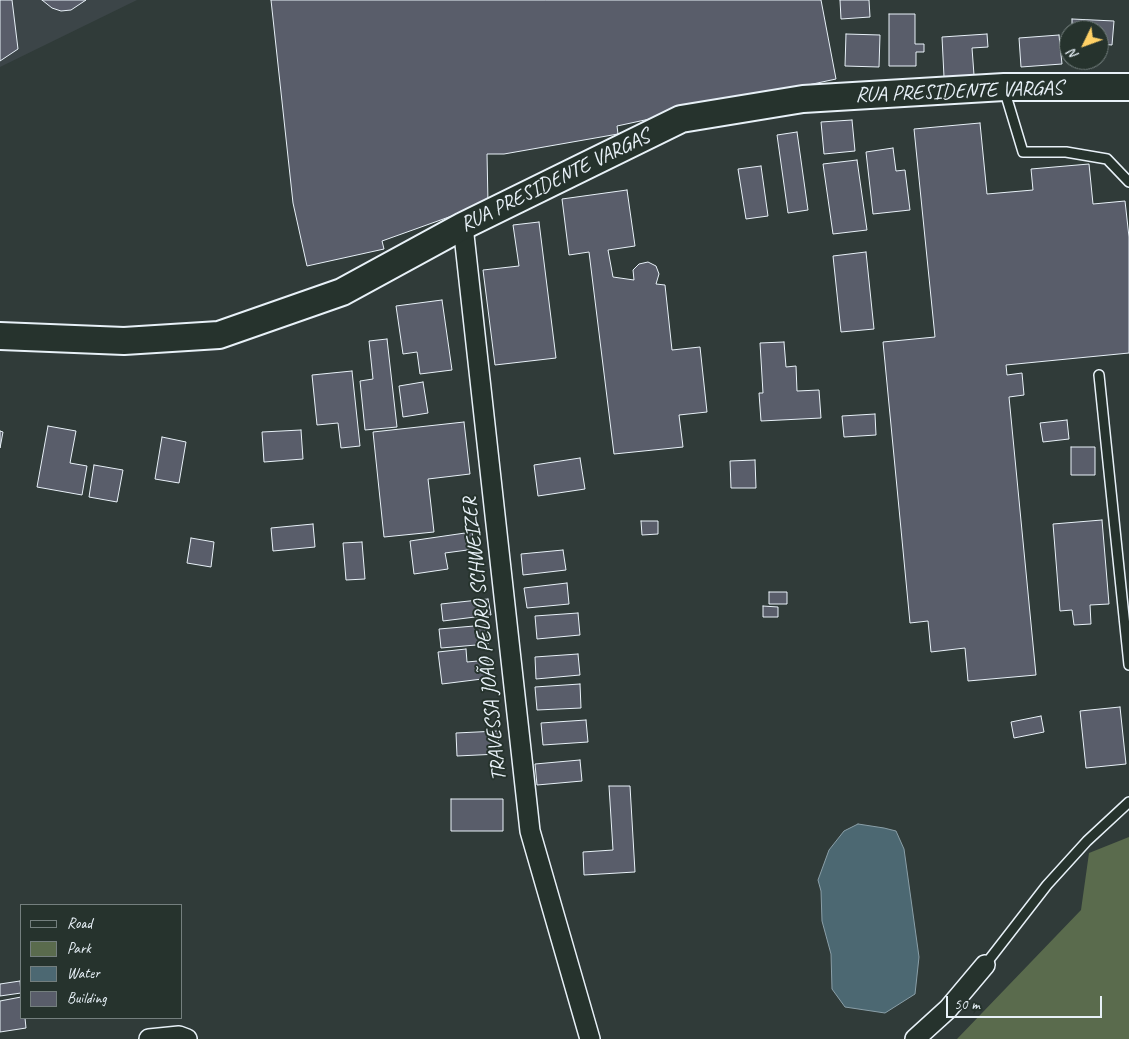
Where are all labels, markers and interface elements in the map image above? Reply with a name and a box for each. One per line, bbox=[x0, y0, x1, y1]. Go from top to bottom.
north arrow bbox=[1059, 20, 1109, 70]
text: N bbox=[1064, 46, 1082, 64]
street label: RUA PRESIDENTE VARGAS bbox=[855, 76, 1063, 108]
street label: RUA PRESIDENTE VARGAS bbox=[456, 124, 654, 238]
street label: TRAVESSA JOÃO PEDRO SCHWEIZER bbox=[458, 496, 512, 782]
legend bbox=[20, 904, 182, 1019]
text: Road bbox=[67, 914, 92, 933]
text: Park bbox=[67, 939, 91, 958]
text: Water bbox=[67, 964, 100, 983]
scale bar bbox=[949, 986, 1105, 1018]
text: Building bbox=[67, 989, 106, 1008]
text: 50 m bbox=[954, 995, 980, 1014]

